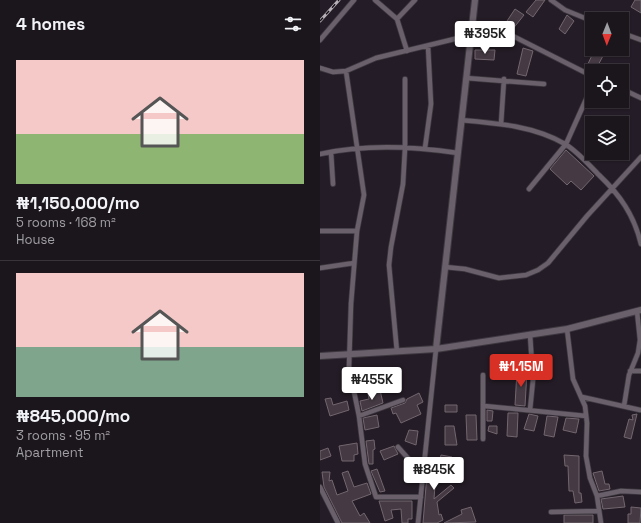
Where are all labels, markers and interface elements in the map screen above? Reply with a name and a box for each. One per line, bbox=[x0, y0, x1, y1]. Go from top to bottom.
north arrow bbox=[585, 12, 629, 56]
map controls bbox=[585, 12, 629, 160]
text: 4 homes bbox=[16, 13, 85, 35]
icon: filters bbox=[282, 13, 304, 35]
pin: ₦395K bbox=[457, 21, 513, 55]
text: ₦395K bbox=[464, 25, 506, 42]
button: locate bbox=[585, 64, 629, 108]
icon: home bbox=[124, 86, 196, 158]
button: layers bbox=[585, 116, 629, 160]
text: ₦1,150,000/mo bbox=[16, 192, 140, 214]
text: 5 rooms · 168 m² bbox=[16, 214, 116, 231]
text: House bbox=[16, 231, 55, 248]
icon: home bbox=[124, 299, 196, 371]
pin: ₦1.15M bbox=[488, 354, 554, 388]
text: ₦1.15M bbox=[499, 358, 543, 375]
pin: ₦455K bbox=[344, 367, 400, 401]
text: ₦455K bbox=[351, 371, 393, 388]
text: ₦845,000/mo bbox=[16, 405, 130, 427]
text: 3 rooms · 95 m² bbox=[16, 427, 110, 444]
text: Apartment bbox=[16, 444, 84, 461]
pin: ₦845K bbox=[406, 457, 462, 491]
text: ₦845K bbox=[413, 461, 455, 478]

